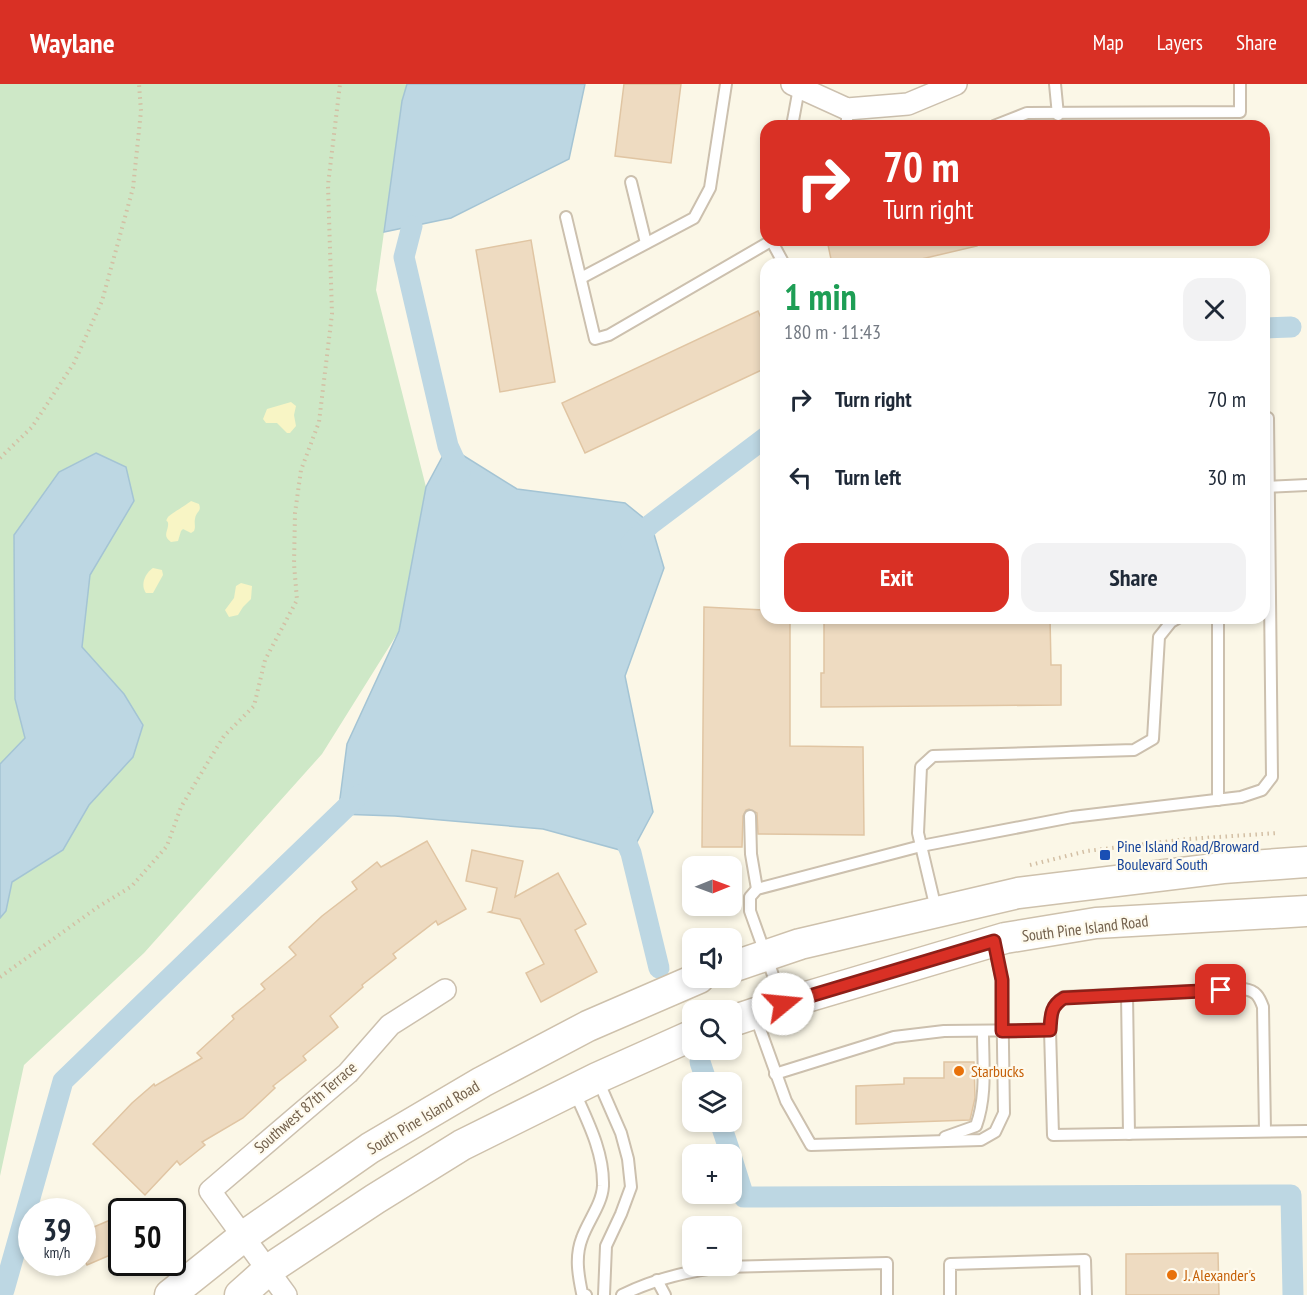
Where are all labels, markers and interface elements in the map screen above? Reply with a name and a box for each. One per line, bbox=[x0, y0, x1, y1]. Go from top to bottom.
text: Waylane bbox=[30, 24, 115, 61]
text: Map bbox=[1093, 29, 1124, 56]
text: Layers bbox=[1157, 29, 1203, 56]
text: Share bbox=[1236, 29, 1277, 56]
text: 70 m bbox=[883, 139, 960, 194]
icon: right bbox=[784, 144, 862, 222]
text: Turn right bbox=[883, 192, 974, 226]
text: 1 min bbox=[784, 273, 857, 320]
button: close bbox=[1183, 278, 1246, 341]
text: 180 m · 11:43 bbox=[784, 319, 881, 345]
icon: right bbox=[784, 383, 817, 416]
text: Turn right bbox=[835, 385, 912, 413]
text: 70 m bbox=[1207, 385, 1246, 413]
icon: left bbox=[784, 461, 817, 494]
text: Turn left bbox=[835, 463, 901, 491]
text: 30 m bbox=[1207, 463, 1246, 491]
button: Exit bbox=[784, 543, 1009, 612]
button: Share bbox=[1021, 543, 1246, 612]
place label: Pine Island Road/Broward Boulevard South bbox=[1117, 836, 1259, 874]
marker: Pine Island Road/Broward Boulevard South bbox=[1098, 848, 1112, 862]
north arrow bbox=[682, 856, 742, 916]
map controls bbox=[682, 856, 742, 1276]
street label: South Pine Island Road bbox=[1021, 910, 1149, 946]
button: sound bbox=[682, 928, 742, 988]
pin bbox=[1195, 964, 1246, 1015]
position arrow bbox=[751, 972, 815, 1036]
icon: arrive bbox=[1204, 973, 1237, 1006]
button: search bbox=[682, 1000, 742, 1060]
street label: Southwest 87th Terrace bbox=[250, 1057, 360, 1157]
place label: Starbucks bbox=[971, 1061, 1024, 1081]
marker: Starbucks bbox=[952, 1064, 966, 1078]
button: layers bbox=[682, 1072, 742, 1132]
street label: South Pine Island Road bbox=[363, 1076, 483, 1158]
button: + bbox=[682, 1144, 742, 1204]
speed limit sign: 50 bbox=[108, 1198, 186, 1276]
text: 39 bbox=[43, 1210, 71, 1249]
button: − bbox=[682, 1216, 742, 1276]
text: km/h bbox=[44, 1243, 70, 1262]
place label: J. Alexander's bbox=[1183, 1265, 1256, 1285]
marker: J. Alexander's bbox=[1165, 1268, 1179, 1282]

